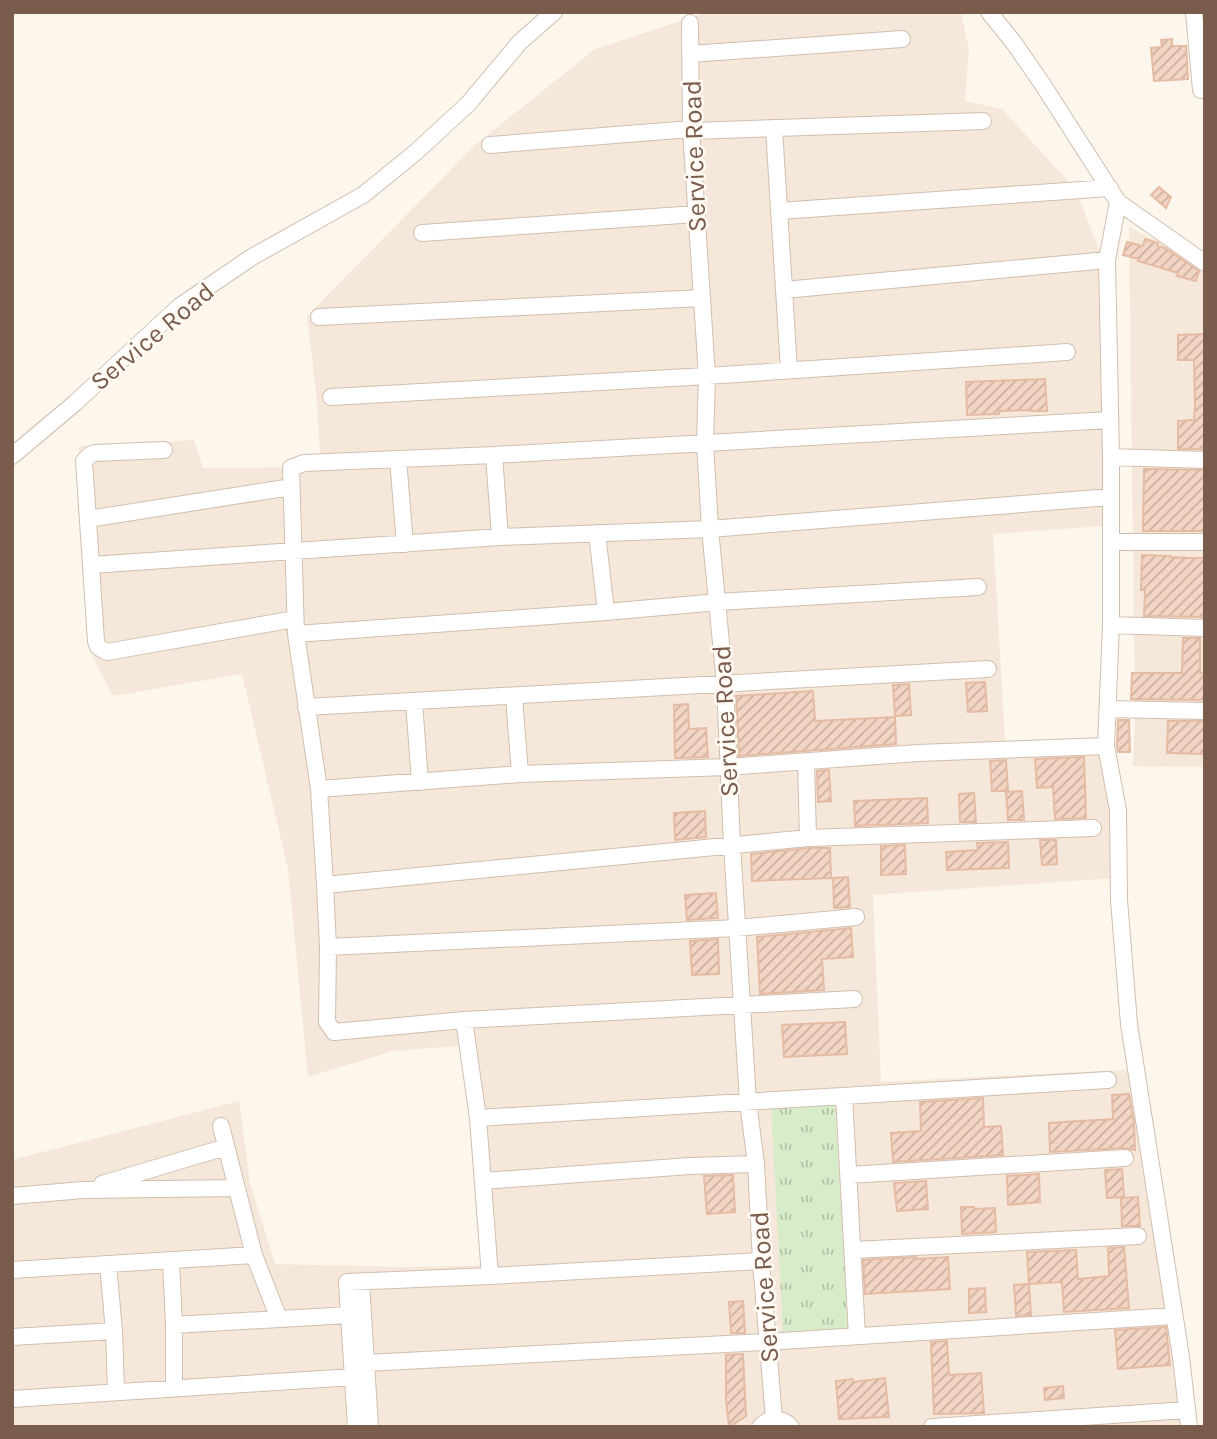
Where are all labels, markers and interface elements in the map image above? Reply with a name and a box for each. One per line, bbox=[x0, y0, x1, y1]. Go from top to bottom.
street label: Service Road bbox=[676, 79, 713, 233]
street label: Service Road bbox=[84, 276, 221, 397]
street label: Service Road bbox=[706, 644, 745, 798]
street label: Service Road bbox=[744, 1210, 785, 1364]

